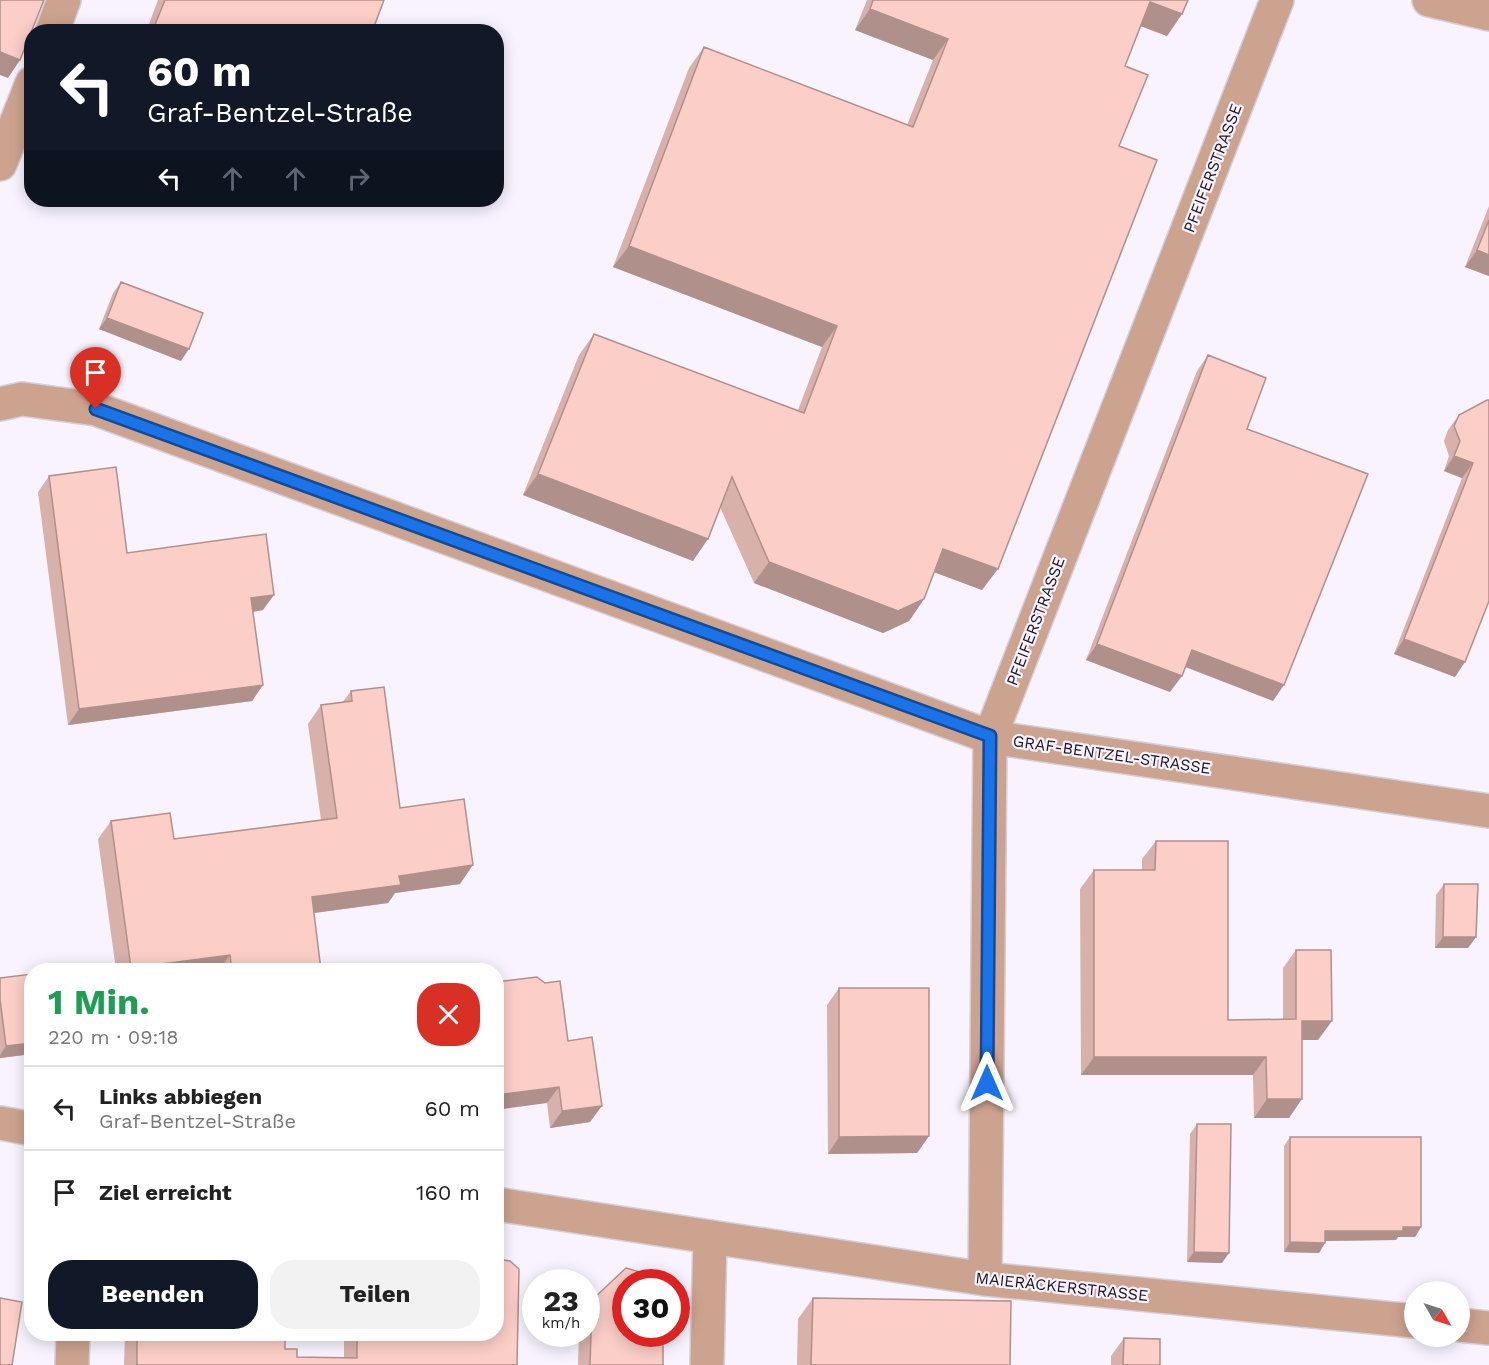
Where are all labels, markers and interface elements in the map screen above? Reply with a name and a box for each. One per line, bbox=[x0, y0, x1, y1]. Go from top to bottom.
text: 60 m bbox=[147, 47, 251, 96]
icon: left bbox=[48, 48, 126, 126]
text: Graf-Bentzel-Straße bbox=[147, 97, 413, 129]
street label: PFEIFERSTRASSE bbox=[1179, 101, 1246, 235]
icon: left bbox=[153, 162, 186, 195]
icon: ahead bbox=[216, 162, 249, 195]
icon: ahead bbox=[279, 162, 312, 195]
icon: right bbox=[342, 162, 375, 195]
pin bbox=[70, 347, 121, 409]
icon: arrive bbox=[79, 356, 112, 389]
street label: PFEIFERSTRASSE bbox=[1002, 554, 1069, 688]
street label: GRAF-BENTZEL-STRASSE bbox=[1012, 731, 1212, 778]
text: 1 Min. bbox=[48, 981, 150, 1023]
button: close bbox=[417, 983, 480, 1046]
text: 220 m · 09:18 bbox=[48, 1025, 179, 1049]
position arrow bbox=[955, 1051, 1019, 1115]
text: Links abbiegen bbox=[99, 1084, 262, 1109]
icon: left bbox=[48, 1092, 81, 1125]
text: 60 m bbox=[424, 1096, 480, 1121]
text: Graf-Bentzel-Straße bbox=[99, 1109, 296, 1133]
icon: arrive bbox=[48, 1176, 81, 1209]
text: Ziel erreicht bbox=[99, 1180, 232, 1205]
text: 160 m bbox=[416, 1180, 480, 1205]
button: Beenden bbox=[48, 1260, 258, 1329]
button: Teilen bbox=[270, 1260, 480, 1329]
street label: MAIERÄCKERSTRASSE bbox=[975, 1268, 1149, 1305]
speed limit sign: 30 bbox=[612, 1269, 690, 1347]
north arrow bbox=[1404, 1281, 1470, 1347]
map controls bbox=[1404, 1281, 1470, 1347]
text: 23 bbox=[543, 1283, 579, 1318]
text: km/h bbox=[542, 1314, 580, 1332]

